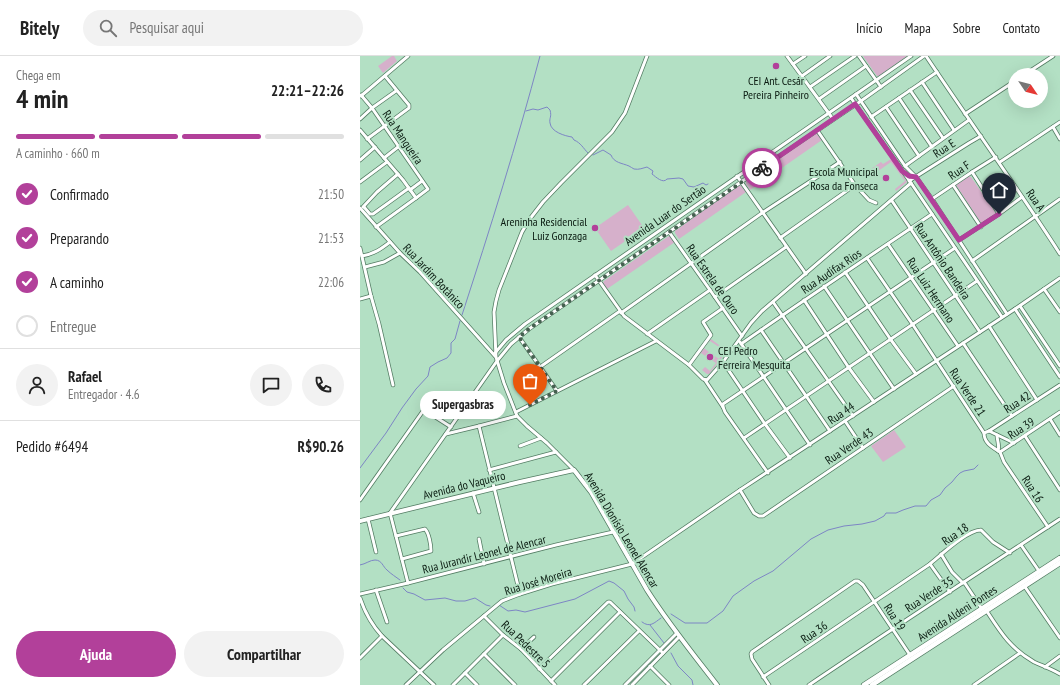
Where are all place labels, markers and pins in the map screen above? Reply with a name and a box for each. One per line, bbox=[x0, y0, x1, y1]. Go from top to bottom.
marker: CEI Ant. Cesár Pereira Pinheiro bbox=[771, 61, 781, 71]
place label: CEI Ant. Cesár Pereira Pinheiro bbox=[743, 73, 809, 102]
place label: Escola Municipal Rosa da Fonseca bbox=[809, 164, 878, 193]
marker: Escola Municipal Rosa da Fonseca bbox=[881, 173, 891, 183]
pin bbox=[982, 173, 1016, 214]
place label: Areninha Residencial Luiz Gonzaga bbox=[501, 214, 587, 243]
marker: Areninha Residencial Luiz Gonzaga bbox=[590, 223, 600, 233]
place label: CEI Pedro Ferreira Mesquita bbox=[718, 343, 791, 372]
marker: CEI Pedro Ferreira Mesquita bbox=[705, 352, 715, 362]
pin bbox=[513, 364, 547, 405]
callout: Supergasbras bbox=[420, 391, 506, 419]

